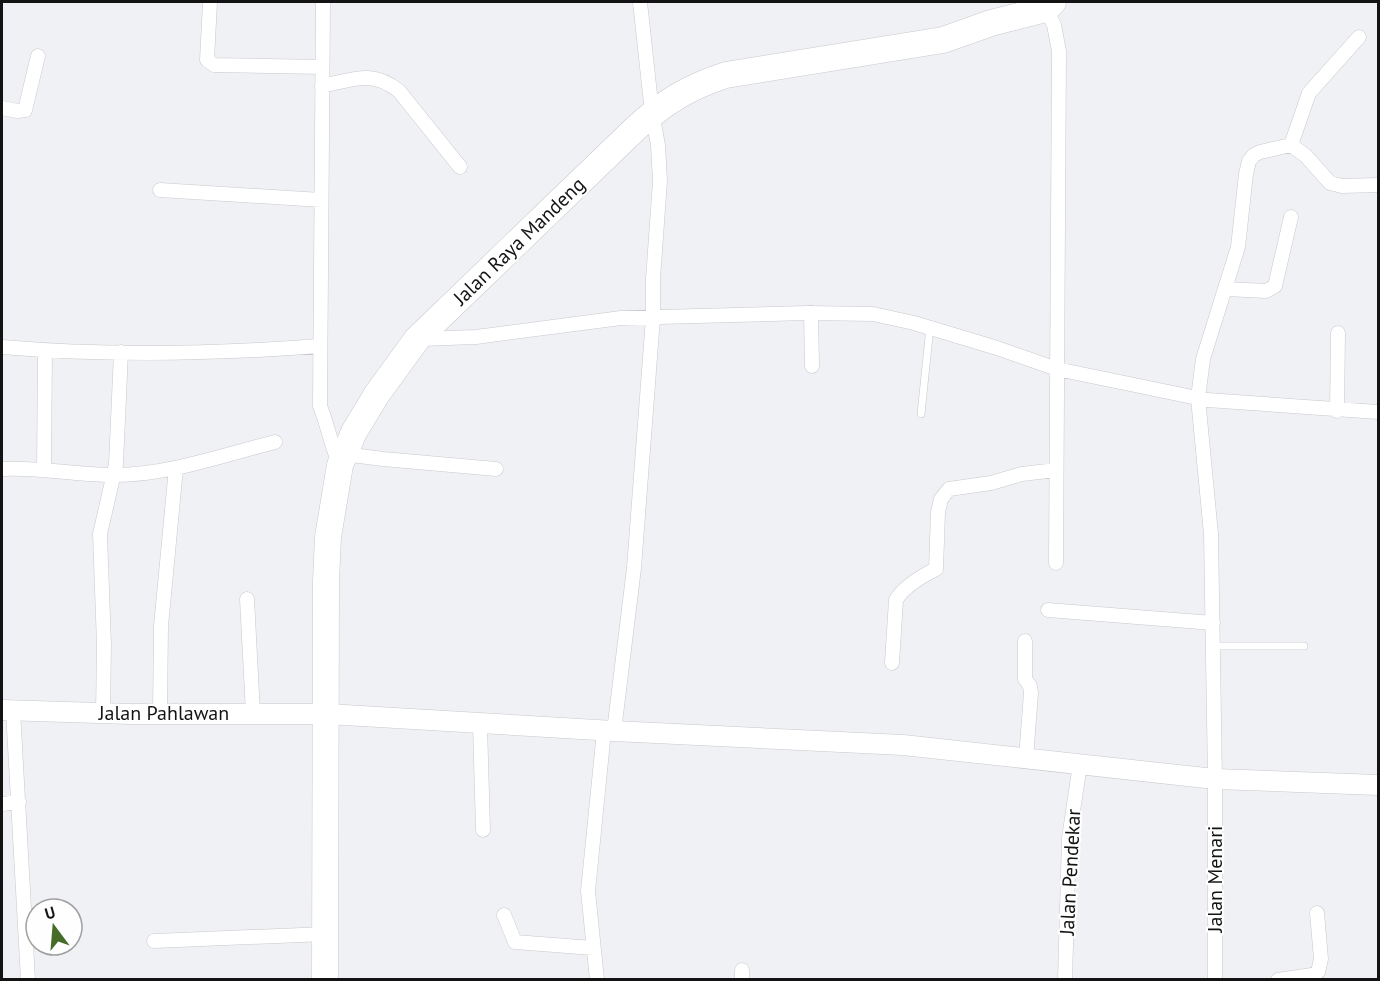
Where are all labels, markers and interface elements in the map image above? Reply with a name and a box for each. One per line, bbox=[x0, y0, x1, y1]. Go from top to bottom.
street label: Jalan Raya Mandeng bbox=[447, 171, 590, 311]
street label: Jalan Pahlawan bbox=[98, 700, 229, 726]
street label: Jalan Pendekar bbox=[1054, 808, 1086, 937]
street label: Jalan Menari bbox=[1202, 826, 1228, 933]
north arrow bbox=[24, 897, 84, 957]
text: U bbox=[42, 902, 57, 924]

